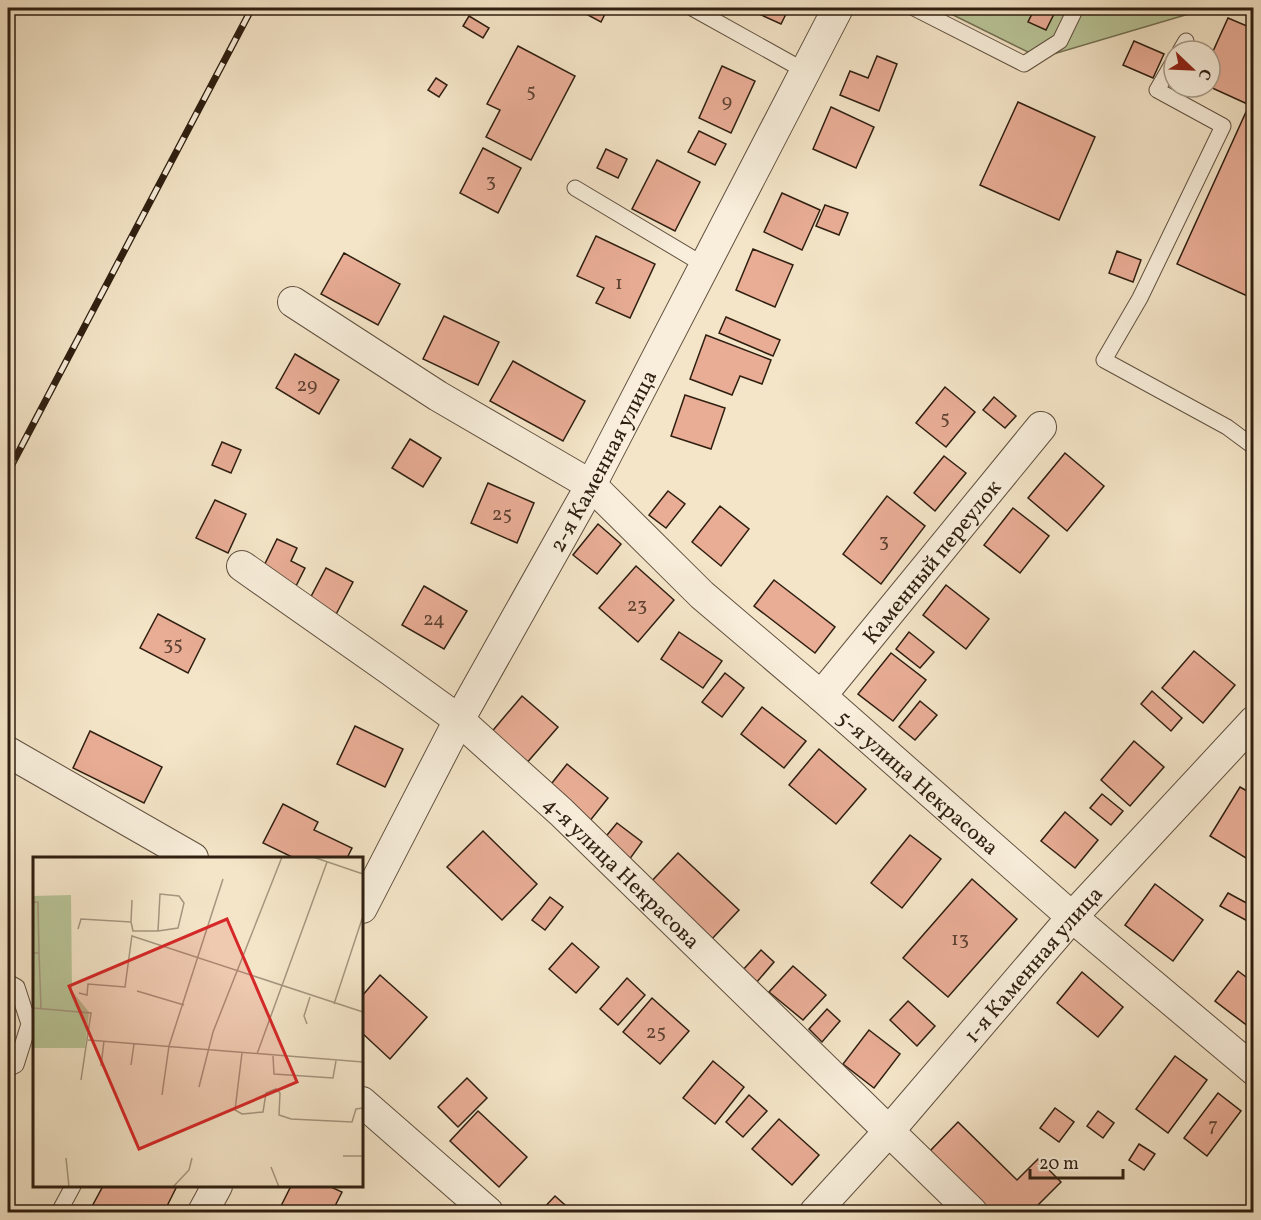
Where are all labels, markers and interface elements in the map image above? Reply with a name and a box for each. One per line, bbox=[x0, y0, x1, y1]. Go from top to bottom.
north arrow bbox=[1162, 39, 1222, 99]
text: С bbox=[1192, 65, 1216, 83]
house number: 5 bbox=[526, 78, 536, 106]
house number: 9 bbox=[722, 88, 732, 116]
house number: 3 bbox=[486, 168, 496, 196]
house number: 1 bbox=[615, 270, 623, 298]
street label: 2-я Каменная улица bbox=[543, 365, 666, 559]
house number: 29 bbox=[297, 372, 317, 400]
house number: 5 bbox=[940, 405, 950, 433]
street label: Каменный переулок bbox=[856, 474, 1010, 652]
house number: 25 bbox=[492, 501, 512, 529]
house number: 3 bbox=[879, 528, 889, 556]
house number: 23 bbox=[627, 592, 647, 620]
house number: 24 bbox=[423, 606, 445, 634]
house number: 35 bbox=[163, 631, 183, 659]
street label: 5-я улица Некрасова bbox=[829, 704, 1005, 864]
street label: 4-я улица Некрасова bbox=[535, 790, 706, 957]
inset map bbox=[33, 857, 363, 1187]
street label: 1-я Каменная улица bbox=[958, 880, 1111, 1051]
house number: 13 bbox=[951, 926, 969, 954]
house number: 25 bbox=[646, 1019, 666, 1047]
house number: 7 bbox=[1208, 1112, 1218, 1140]
scale bar bbox=[1030, 1142, 1123, 1180]
text: 20 m bbox=[1039, 1152, 1079, 1177]

